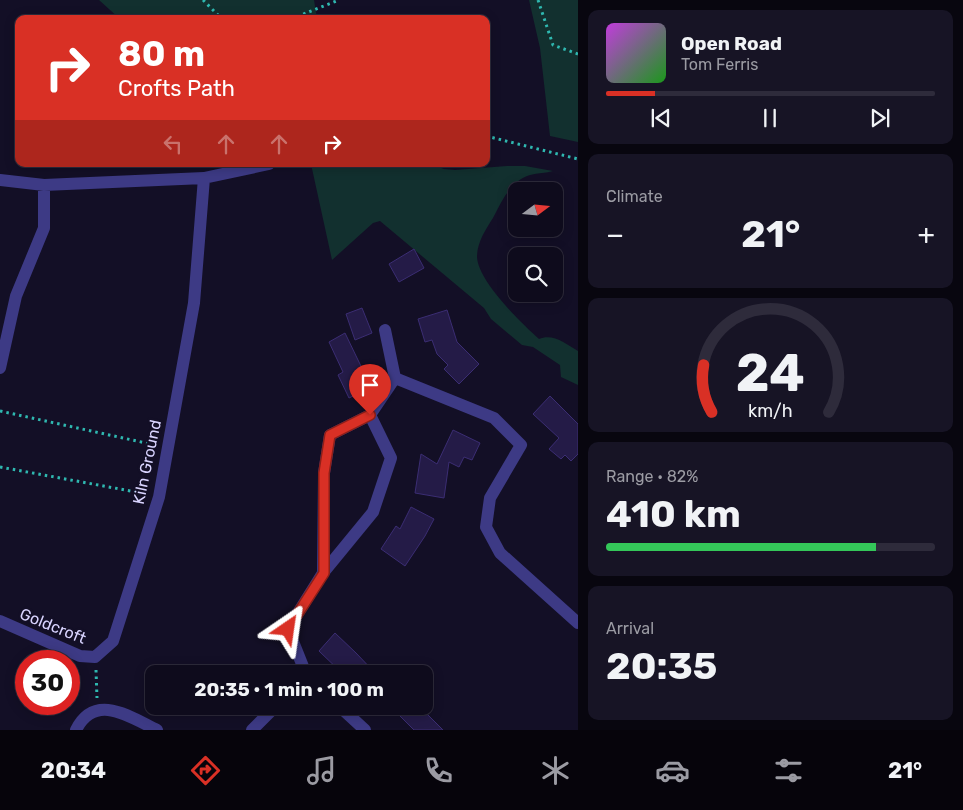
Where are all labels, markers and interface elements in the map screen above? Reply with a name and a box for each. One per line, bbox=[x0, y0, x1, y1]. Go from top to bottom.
text: Open Road bbox=[681, 32, 782, 55]
text: 80 m bbox=[118, 33, 205, 75]
icon: right bbox=[35, 35, 100, 100]
text: Tom Ferris bbox=[681, 55, 758, 74]
text: Crofts Path bbox=[118, 75, 235, 102]
icon: previous bbox=[647, 104, 675, 132]
icon: pause bbox=[756, 104, 784, 132]
icon: next bbox=[866, 104, 894, 132]
icon: left bbox=[159, 130, 187, 158]
icon: ahead bbox=[212, 130, 240, 158]
icon: ahead bbox=[265, 130, 293, 158]
icon: right bbox=[318, 130, 346, 158]
north arrow bbox=[508, 182, 562, 238]
map controls bbox=[508, 182, 563, 302]
text: Climate bbox=[606, 187, 663, 206]
text: 21° bbox=[741, 211, 800, 257]
text: − bbox=[606, 218, 624, 251]
text: + bbox=[918, 218, 935, 251]
button: search bbox=[508, 247, 563, 302]
text: 24 bbox=[736, 342, 805, 404]
pin bbox=[349, 364, 391, 415]
icon: arrive bbox=[356, 371, 384, 399]
text: km/h bbox=[748, 400, 793, 421]
street label: Kiln Ground bbox=[129, 418, 165, 506]
text: Range · 82% bbox=[606, 467, 698, 486]
text: 410 km bbox=[606, 491, 741, 537]
position arrow bbox=[261, 602, 313, 654]
street label: Goldcroft bbox=[17, 604, 89, 648]
text: Arrival bbox=[606, 619, 654, 638]
text: 20:35 bbox=[606, 643, 717, 689]
speed limit sign: 30 bbox=[15, 650, 80, 715]
text: 20:35 · 1 min · 100 m bbox=[194, 678, 384, 701]
icon: directions bbox=[188, 753, 223, 788]
icon: music bbox=[304, 753, 339, 788]
icon: phone bbox=[421, 753, 456, 788]
icon: climate bbox=[538, 753, 573, 788]
icon: car bbox=[655, 753, 690, 788]
icon: filters bbox=[771, 753, 806, 788]
text: 20:34 bbox=[41, 757, 106, 784]
text: 21° bbox=[888, 757, 922, 784]

